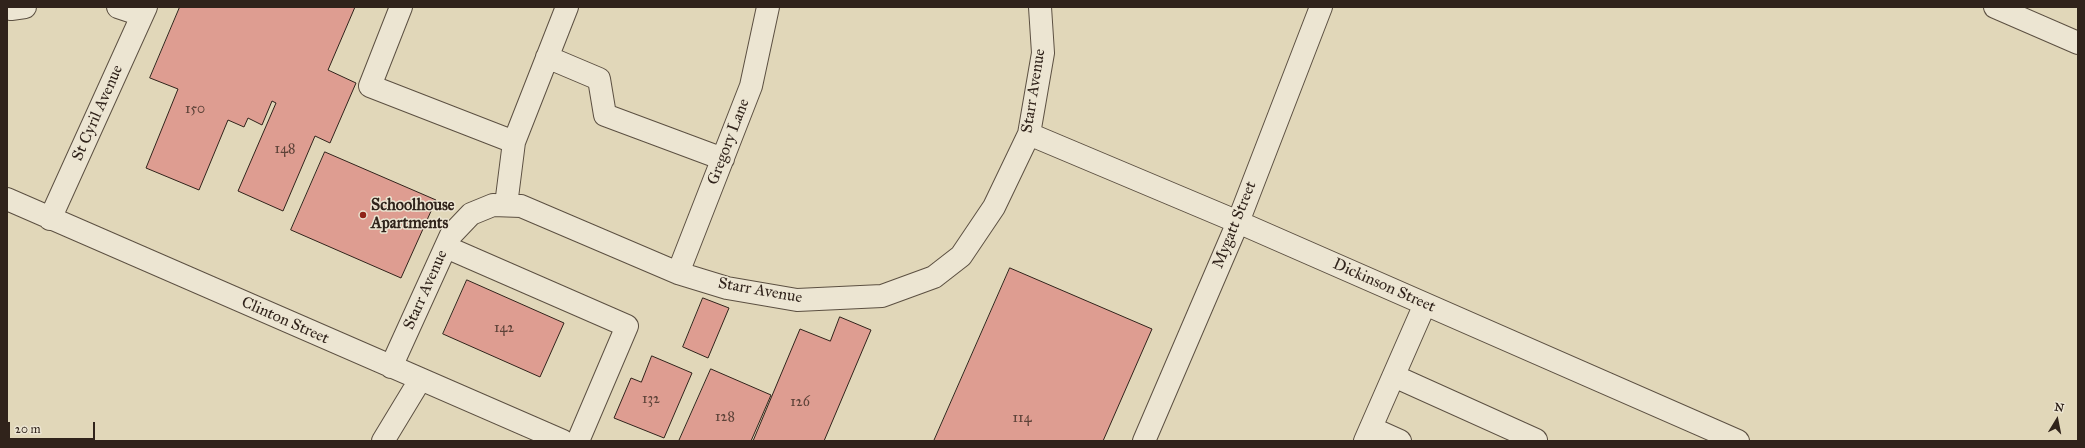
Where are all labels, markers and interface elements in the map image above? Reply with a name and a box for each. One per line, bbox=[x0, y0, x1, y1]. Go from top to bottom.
street label: Starr Avenue bbox=[1018, 47, 1050, 135]
street label: St Cyril Avenue bbox=[68, 62, 128, 164]
street label: Gregory Lane bbox=[704, 96, 754, 188]
house number: 150 bbox=[185, 102, 205, 118]
house number: 148 bbox=[275, 142, 295, 158]
street label: Mygatt Street bbox=[1209, 179, 1261, 271]
place label: Schoolhouse Apartments bbox=[371, 196, 454, 234]
marker: Schoolhouse Apartments bbox=[358, 210, 368, 220]
street label: Starr Avenue bbox=[400, 247, 452, 333]
street label: Dickinson Street bbox=[1330, 255, 1438, 317]
street label: Starr Avenue bbox=[716, 274, 804, 308]
street label: Clinton Street bbox=[238, 293, 332, 349]
house number: 142 bbox=[494, 321, 514, 337]
house number: 132 bbox=[642, 392, 660, 408]
house number: 126 bbox=[790, 395, 810, 411]
north arrow bbox=[2037, 400, 2077, 440]
text: N bbox=[2053, 400, 2065, 415]
house number: 128 bbox=[715, 410, 735, 426]
house number: 114 bbox=[1013, 411, 1031, 427]
scale bar bbox=[10, 414, 97, 440]
text: 20 m bbox=[15, 422, 41, 436]

